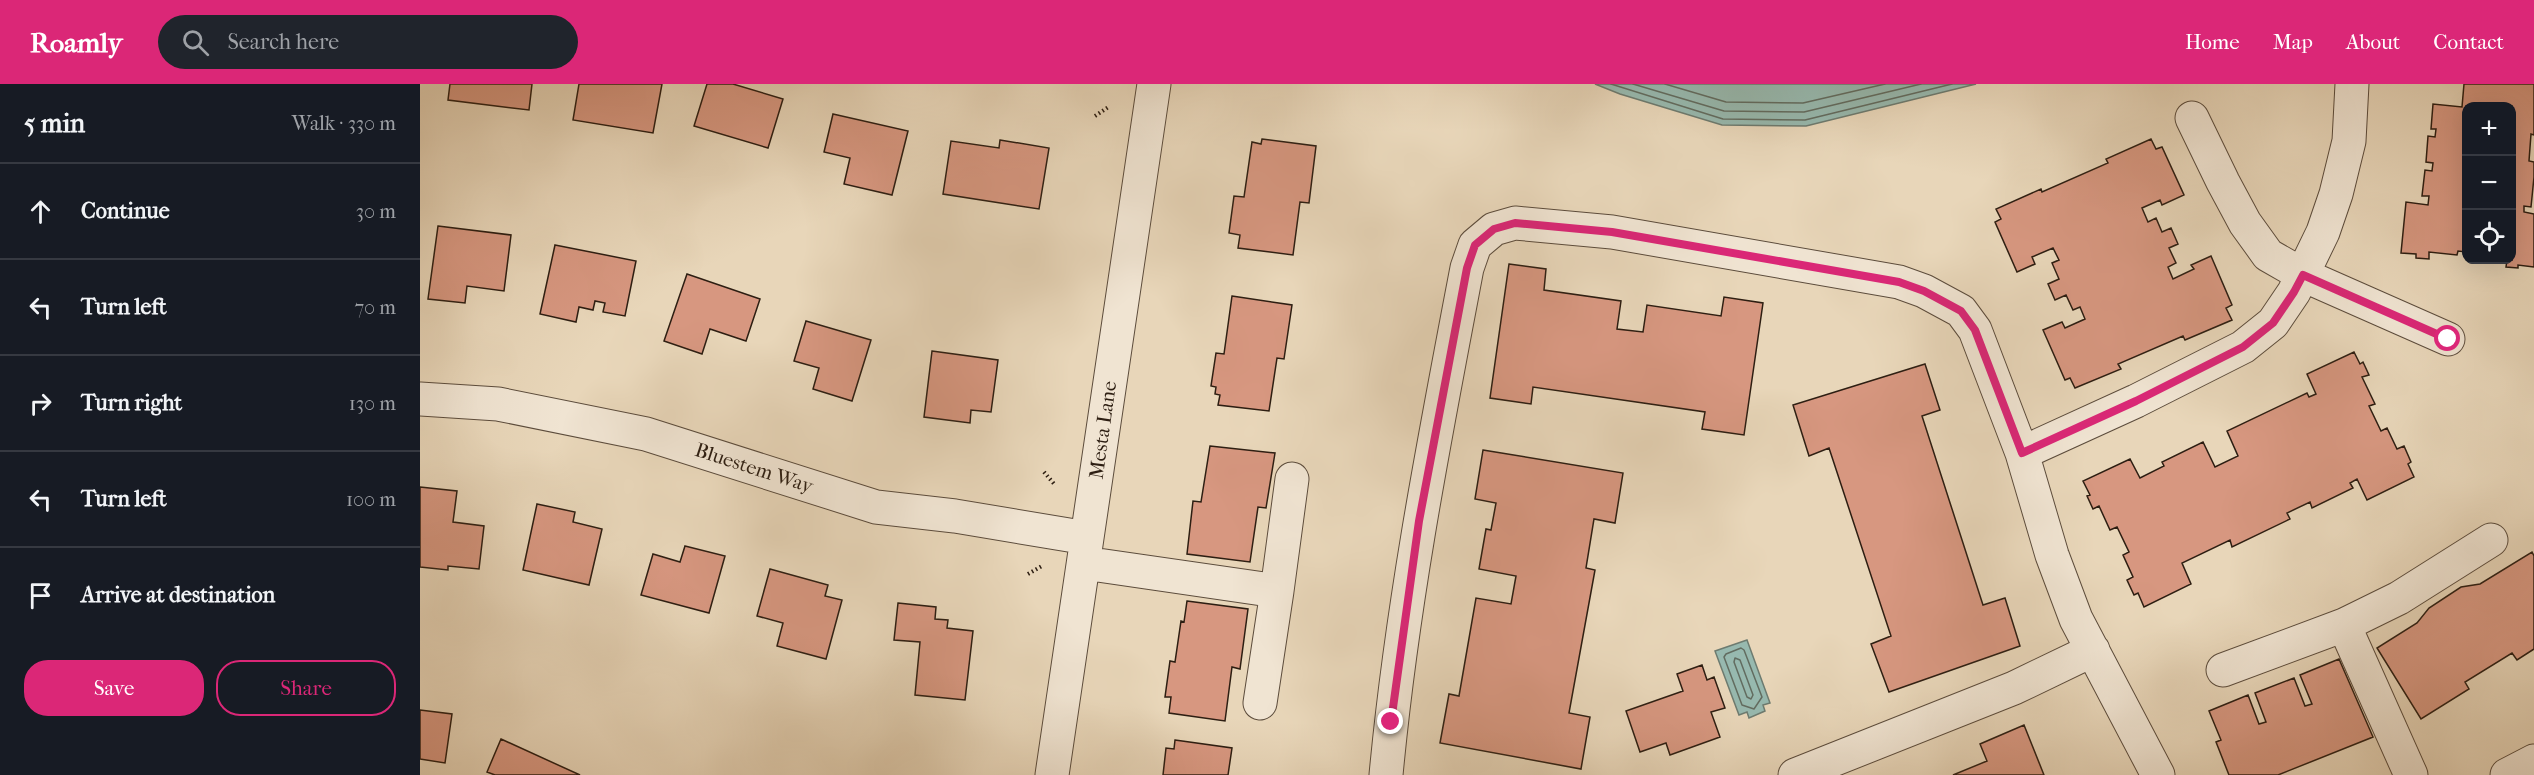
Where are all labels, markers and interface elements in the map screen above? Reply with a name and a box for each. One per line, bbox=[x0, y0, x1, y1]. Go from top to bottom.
search box bbox=[158, 15, 578, 69]
text: Roamly bbox=[30, 26, 122, 59]
icon: search bbox=[179, 26, 212, 59]
text: Search here bbox=[227, 29, 339, 55]
text: Home bbox=[2185, 30, 2240, 54]
text: Map bbox=[2273, 30, 2313, 54]
text: About bbox=[2346, 30, 2400, 54]
text: Contact bbox=[2433, 30, 2504, 54]
map controls bbox=[2462, 102, 2516, 264]
button: + bbox=[2462, 102, 2516, 156]
text: 5 min bbox=[24, 108, 85, 139]
text: Walk · 330 m bbox=[292, 112, 396, 135]
button: − bbox=[2462, 156, 2516, 210]
icon: ahead bbox=[24, 195, 57, 228]
text: Continue bbox=[81, 198, 170, 224]
text: 30 m bbox=[356, 200, 396, 223]
button: locate bbox=[2462, 210, 2516, 264]
icon: left bbox=[24, 291, 57, 324]
text: Turn left bbox=[81, 294, 167, 320]
text: 70 m bbox=[354, 296, 396, 319]
route start bbox=[2434, 325, 2460, 351]
street label: Mesta Lane bbox=[1085, 379, 1121, 481]
icon: right bbox=[24, 387, 57, 420]
text: Turn right bbox=[81, 390, 182, 416]
text: 130 m bbox=[349, 392, 396, 415]
street label: Bluestem Way bbox=[692, 438, 817, 498]
icon: left bbox=[24, 483, 57, 516]
text: Turn left bbox=[81, 486, 167, 512]
text: 100 m bbox=[346, 488, 396, 511]
icon: arrive bbox=[24, 579, 57, 612]
text: Arrive at destination bbox=[81, 582, 275, 608]
button: Save bbox=[24, 660, 204, 716]
button: Share bbox=[216, 660, 396, 716]
route end bbox=[1377, 708, 1403, 734]

